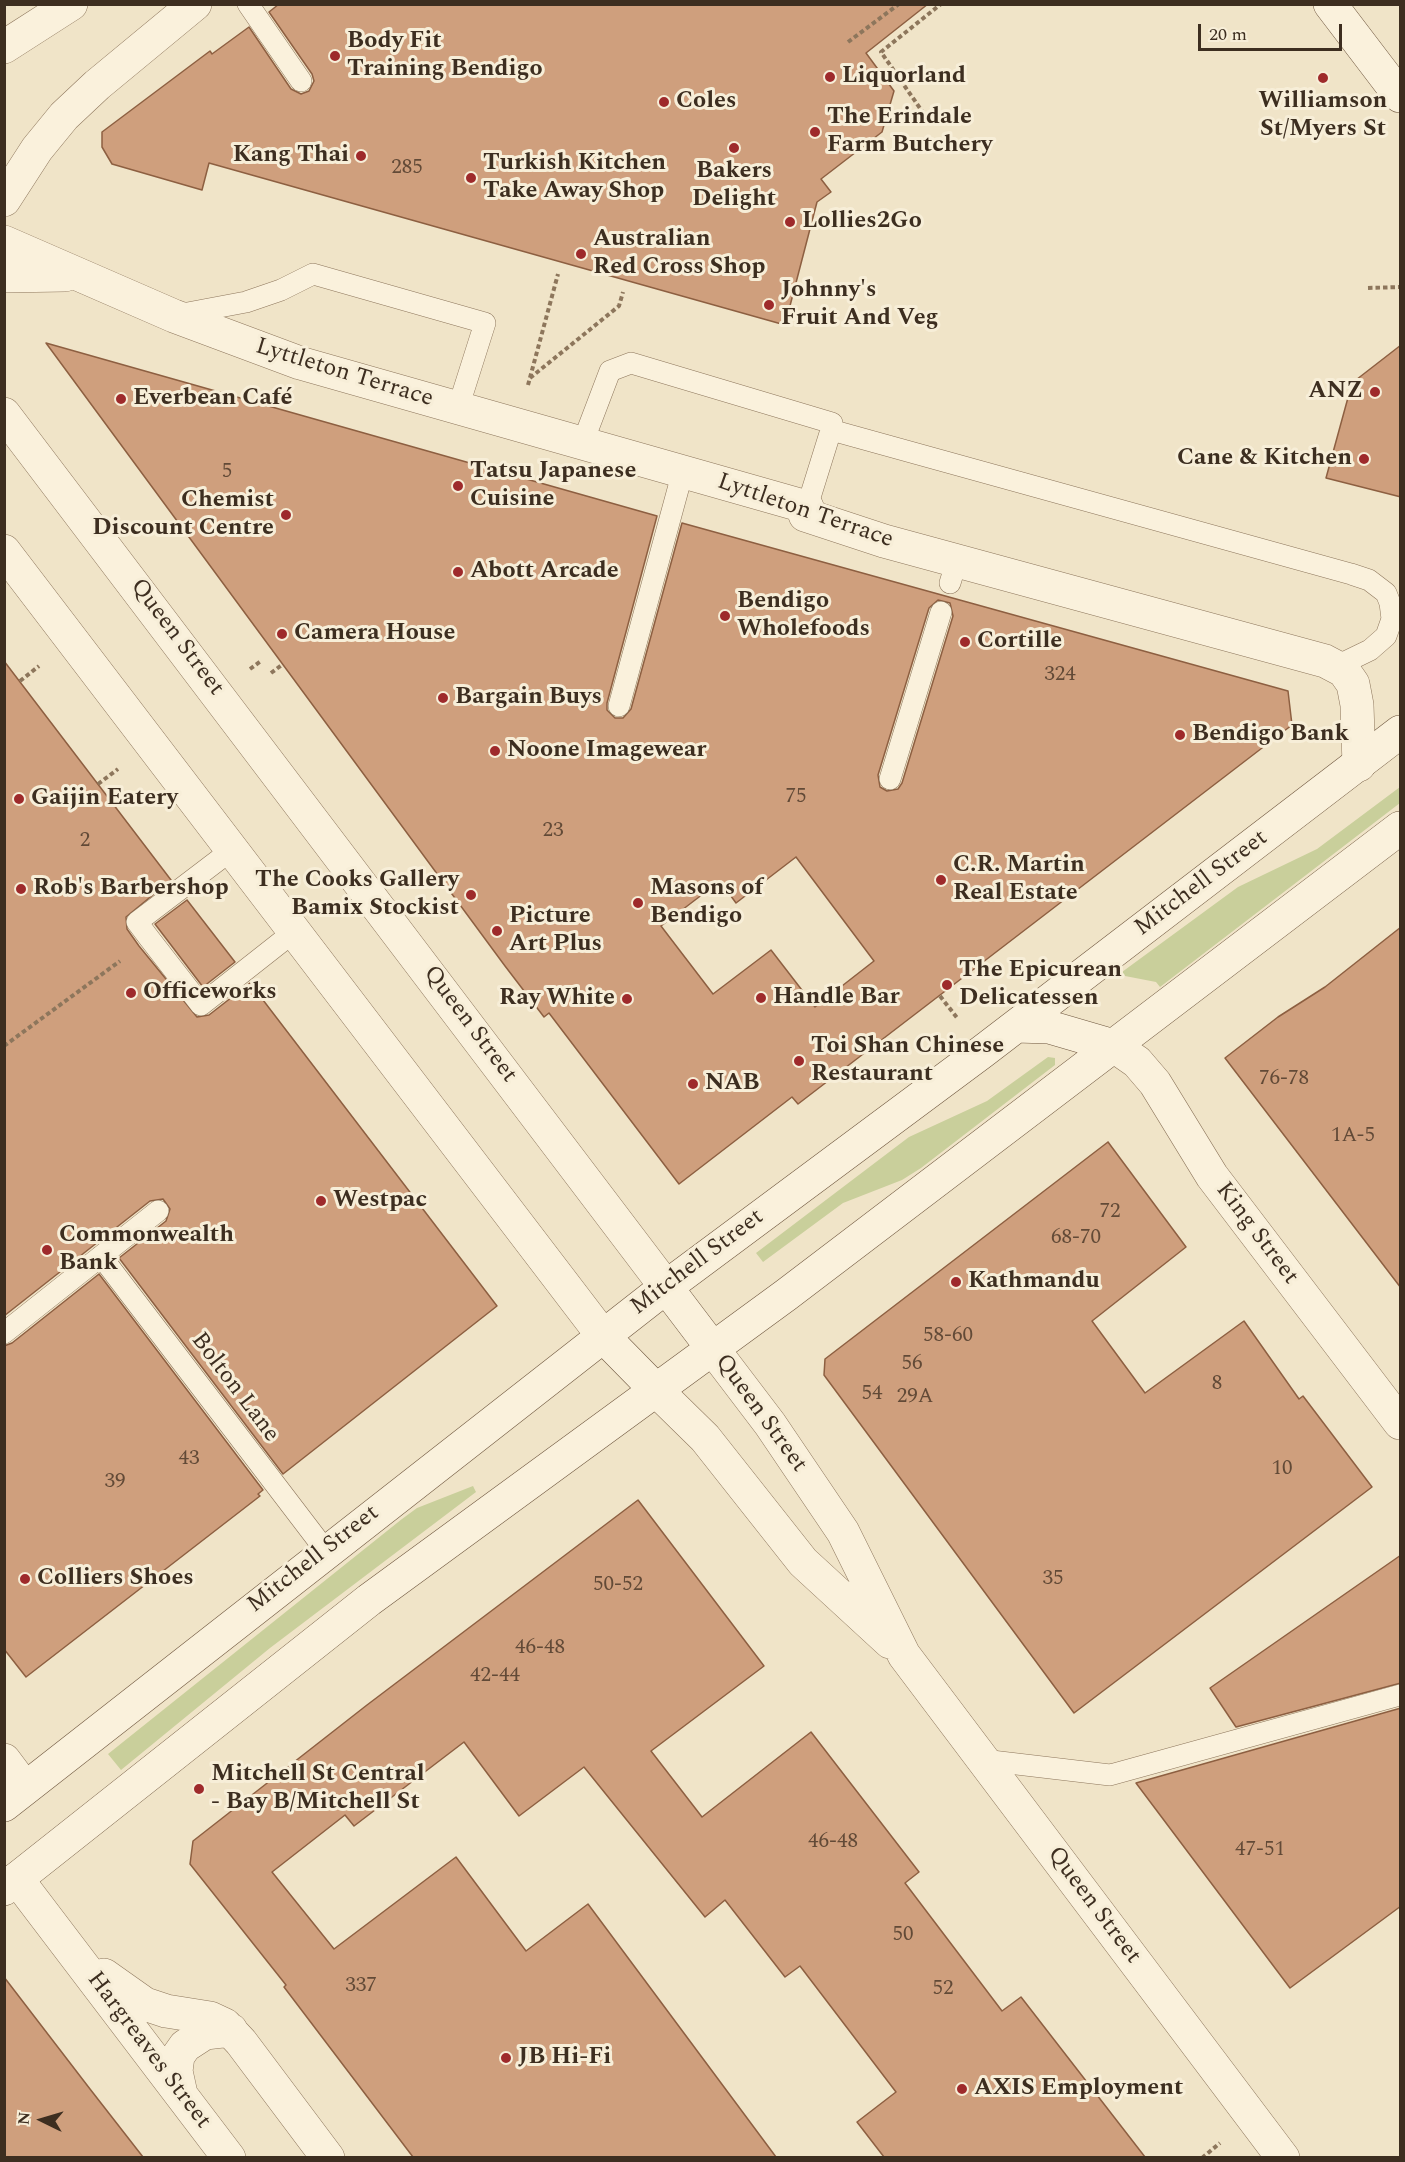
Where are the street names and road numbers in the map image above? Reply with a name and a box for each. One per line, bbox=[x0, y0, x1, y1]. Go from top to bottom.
street label: Lyttleton Terrace bbox=[252, 333, 436, 415]
street label: Lyttleton Terrace bbox=[713, 468, 897, 556]
street label: Queen Street bbox=[123, 574, 229, 702]
street label: Mitchell Street bbox=[1130, 825, 1274, 943]
street label: Queen Street bbox=[416, 961, 522, 1089]
street label: King Street bbox=[1208, 1177, 1304, 1291]
street label: Mitchell Street bbox=[626, 1204, 770, 1322]
street label: Bolton Lane bbox=[183, 1327, 285, 1449]
street label: Queen Street bbox=[707, 1349, 813, 1479]
street label: Mitchell Street bbox=[242, 1500, 386, 1620]
street label: Queen Street bbox=[1040, 1842, 1146, 1970]
street label: Hargreaves Street bbox=[80, 1967, 216, 2135]

